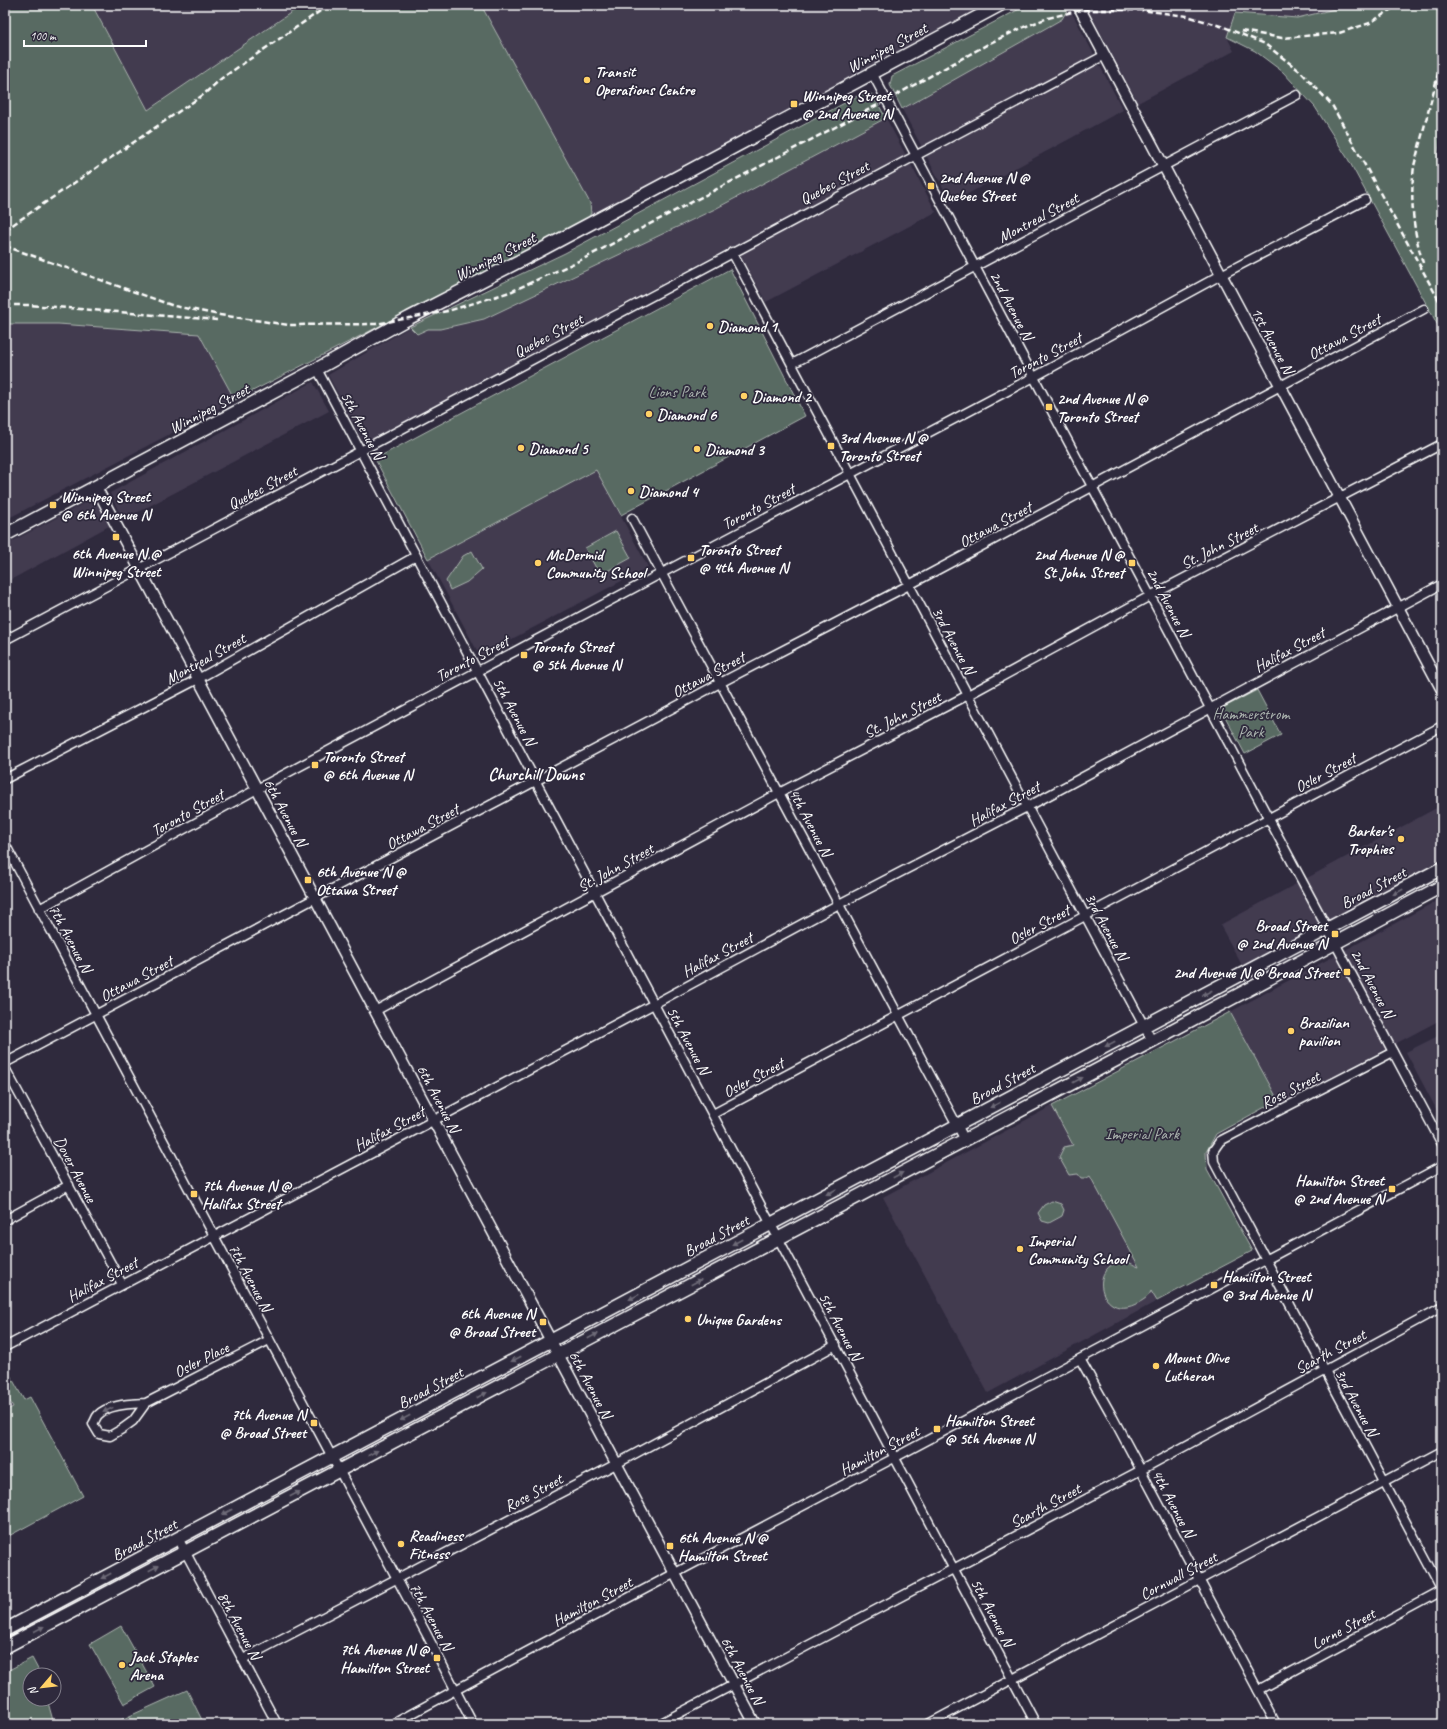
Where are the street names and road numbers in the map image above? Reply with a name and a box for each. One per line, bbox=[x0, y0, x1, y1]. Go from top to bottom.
street label: Winnipeg Street bbox=[844, 18, 932, 77]
street label: Quebec Street bbox=[797, 156, 874, 209]
street label: Montreal Street bbox=[995, 188, 1084, 247]
street label: Winnipeg Street bbox=[452, 227, 541, 286]
street label: 2nd Avenue N bbox=[985, 268, 1039, 345]
street label: 1st Avenue N bbox=[1246, 304, 1299, 379]
street label: Ottawa Street bbox=[1305, 308, 1387, 364]
street label: Quebec Street bbox=[511, 309, 588, 362]
street label: Toronto Street bbox=[1006, 327, 1088, 383]
street label: Winnipeg Street bbox=[166, 379, 254, 438]
street label: 5th Avenue N bbox=[336, 388, 389, 465]
street label: Quebec Street bbox=[225, 461, 302, 514]
street label: Toronto Street bbox=[719, 478, 801, 534]
street label: Ottawa Street bbox=[956, 496, 1038, 552]
street label: St. John Street bbox=[1178, 517, 1263, 574]
street label: 2nd Avenue N bbox=[1142, 565, 1196, 642]
street label: 3rd Avenue N bbox=[927, 603, 980, 680]
street label: Halifax Street bbox=[1251, 622, 1331, 677]
street label: Montreal Street bbox=[162, 628, 250, 689]
street label: Toronto Street bbox=[433, 630, 515, 686]
street label: Ottawa Street bbox=[669, 646, 751, 702]
street label: 5th Avenue N bbox=[488, 674, 541, 751]
street label: St. John Street bbox=[861, 686, 946, 743]
street label: Osler Street bbox=[1292, 747, 1362, 797]
street label: 6th Avenue N bbox=[259, 775, 312, 852]
street label: Halifax Street bbox=[966, 776, 1046, 831]
street label: Toronto Street bbox=[148, 783, 230, 841]
street label: 4th Avenue N bbox=[784, 785, 837, 862]
street label: Ottawa Street bbox=[383, 798, 465, 854]
street label: St. John Street bbox=[574, 838, 658, 897]
street label: Broad Street bbox=[1337, 862, 1411, 913]
street label: 3rd Avenue N bbox=[1080, 889, 1133, 966]
street label: Osler Street bbox=[1006, 899, 1076, 949]
street label: 7th Avenue N bbox=[44, 901, 97, 978]
street label: Halifax Street bbox=[679, 927, 759, 982]
street label: 2nd Avenue N bbox=[1346, 946, 1400, 1023]
street label: Ottawa Street bbox=[97, 950, 179, 1006]
street label: 5th Avenue N bbox=[662, 1003, 715, 1080]
street label: Osler Street bbox=[720, 1052, 790, 1102]
street label: Broad Street bbox=[966, 1058, 1040, 1109]
street label: 6th Avenue N bbox=[412, 1061, 465, 1138]
street label: Rose Street bbox=[1258, 1066, 1325, 1113]
street label: Halifax Street bbox=[351, 1101, 431, 1156]
street label: Dover Avenue bbox=[49, 1133, 102, 1208]
street label: Broad Street bbox=[680, 1210, 754, 1261]
street label: 7th Avenue N bbox=[224, 1240, 277, 1317]
street label: Halifax Street bbox=[64, 1252, 144, 1307]
street label: 5th Avenue N bbox=[814, 1289, 867, 1366]
street label: Scarth Street bbox=[1292, 1324, 1371, 1379]
street label: Osler Place bbox=[171, 1337, 234, 1382]
street label: 6th Avenue N bbox=[564, 1347, 617, 1424]
street label: Broad Street bbox=[394, 1362, 468, 1413]
street label: 3rd Avenue N bbox=[1330, 1365, 1383, 1442]
street label: Hamilton Street bbox=[836, 1421, 924, 1480]
street label: 4th Avenue N bbox=[1147, 1466, 1200, 1543]
street label: Rose Street bbox=[501, 1468, 568, 1517]
street label: Scarth Street bbox=[1007, 1478, 1086, 1533]
street label: Broad Street bbox=[108, 1514, 182, 1565]
street label: Cornwall Street bbox=[1136, 1546, 1222, 1605]
street label: Hamilton Street bbox=[549, 1572, 637, 1631]
street label: 5th Avenue N bbox=[966, 1575, 1019, 1652]
street label: 7th Avenue N bbox=[405, 1579, 458, 1656]
street label: 8th Avenue N bbox=[213, 1588, 266, 1665]
street label: Lorne Street bbox=[1308, 1603, 1380, 1654]
street label: 6th Avenue N bbox=[716, 1633, 769, 1710]

